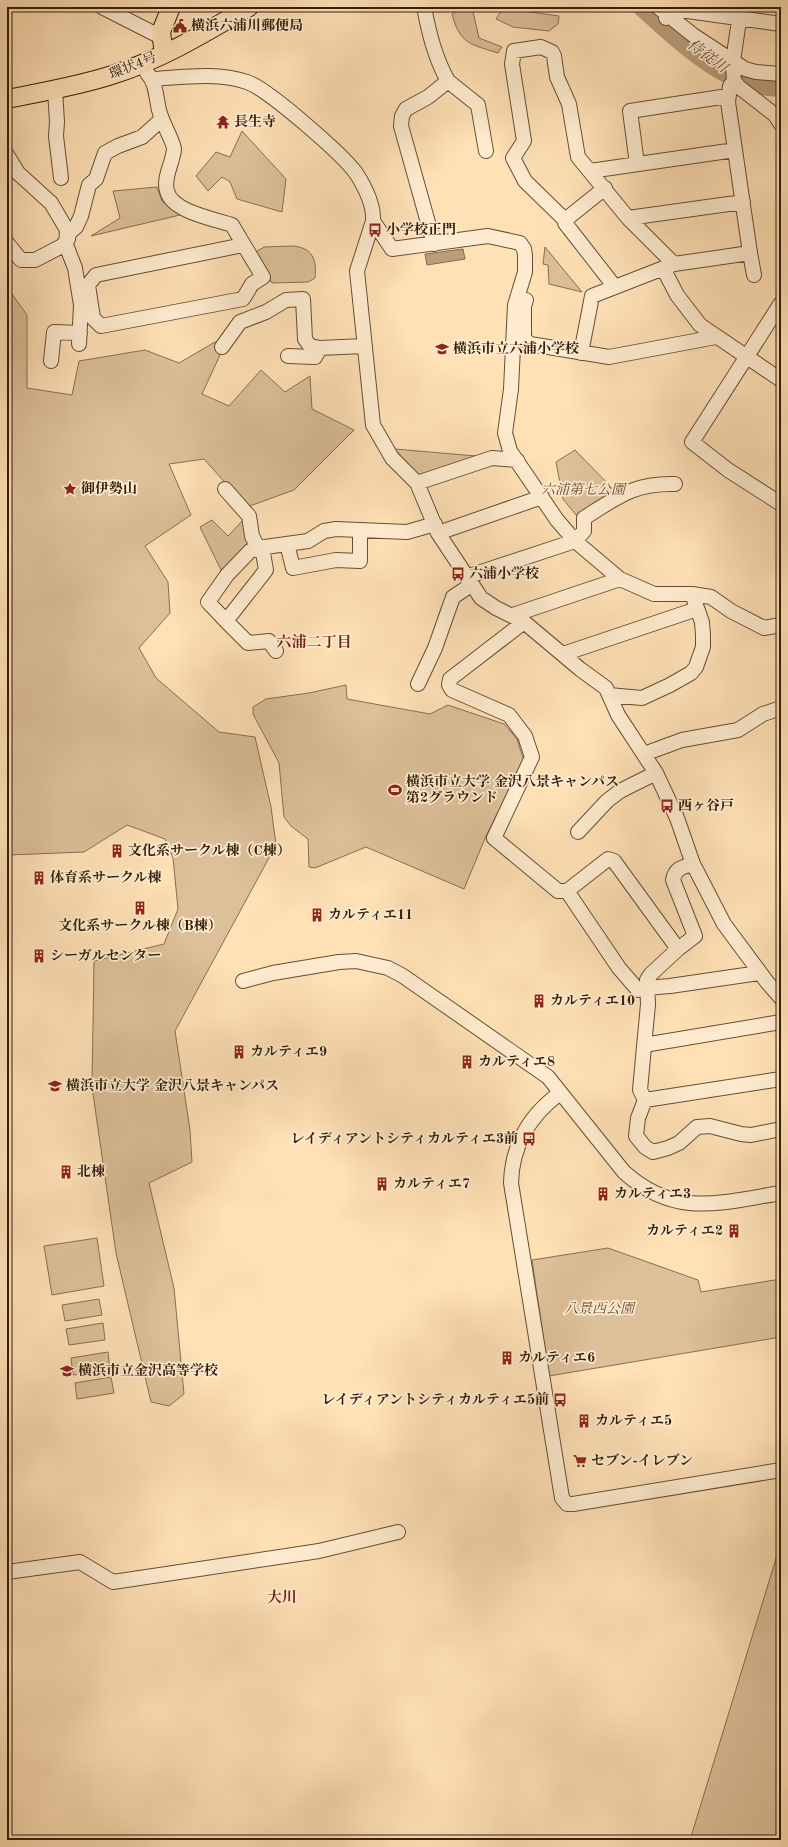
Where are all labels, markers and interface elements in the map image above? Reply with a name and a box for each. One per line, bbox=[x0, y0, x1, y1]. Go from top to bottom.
place label: 横浜六浦川郵便局 bbox=[191, 17, 303, 33]
public building icon: 横浜六浦川郵便局 bbox=[172, 18, 188, 34]
water label: 侍従川 bbox=[684, 36, 732, 77]
street label: 環状4号 bbox=[107, 49, 159, 82]
temple icon: 長生寺 bbox=[215, 114, 231, 130]
place label: 長生寺 bbox=[234, 114, 276, 129]
bus stop icon: 小学校正門 bbox=[367, 222, 383, 238]
place label: 小学校正門 bbox=[386, 222, 456, 237]
place label: 横浜市立六浦小学校 bbox=[453, 340, 579, 356]
school or university icon: 横浜市立六浦小学校 bbox=[434, 341, 450, 357]
place icon: 御伊勢山 bbox=[62, 481, 78, 497]
place label: 御伊勢山 bbox=[81, 481, 137, 496]
park label: 六浦第七公園 bbox=[541, 482, 627, 497]
place label: 六浦小学校 bbox=[469, 565, 539, 581]
bus stop icon: 六浦小学校 bbox=[450, 566, 466, 582]
district label: 六浦二丁目 bbox=[276, 633, 352, 651]
place label: 横浜市立大学 金沢八景キャンパス 第2グラウンド bbox=[406, 773, 619, 805]
sports icon: 横浜市立大学 金沢八景キャンパス 第2グラウンド bbox=[387, 782, 403, 798]
bus stop icon: 西ヶ谷戸 bbox=[659, 798, 675, 814]
place label: 西ヶ谷戸 bbox=[678, 798, 734, 813]
place label: 文化系サークル棟（C棟） bbox=[128, 842, 291, 858]
building icon: 文化系サークル棟（C棟） bbox=[109, 843, 125, 859]
place label: 体育系サークル棟 bbox=[50, 869, 162, 885]
building icon: 体育系サークル棟 bbox=[31, 870, 47, 886]
building icon: 文化系サークル棟（B棟） bbox=[132, 900, 148, 916]
building icon: カルティエ11 bbox=[309, 907, 325, 923]
place label: カルティエ11 bbox=[328, 907, 413, 922]
place label: 文化系サークル棟（B棟） bbox=[58, 917, 222, 933]
building icon: シーガルセンター bbox=[31, 948, 47, 964]
place label: シーガルセンター bbox=[50, 948, 161, 963]
building icon: カルティエ10 bbox=[531, 993, 547, 1009]
place label: カルティエ10 bbox=[550, 993, 635, 1008]
building icon: カルティエ9 bbox=[231, 1044, 247, 1060]
place label: カルティエ9 bbox=[250, 1044, 327, 1059]
building icon: カルティエ8 bbox=[459, 1054, 475, 1070]
place label: カルティエ8 bbox=[478, 1054, 555, 1069]
place label: 横浜市立大学 金沢八景キャンパス bbox=[66, 1077, 279, 1093]
school or university icon: 横浜市立大学 金沢八景キャンパス bbox=[47, 1078, 63, 1094]
place label: レイディアントシティカルティエ3前 bbox=[291, 1130, 518, 1146]
bus stop icon: レイディアントシティカルティエ3前 bbox=[521, 1131, 537, 1147]
building icon: 北棟 bbox=[58, 1164, 74, 1180]
place label: 北棟 bbox=[77, 1164, 105, 1179]
building icon: カルティエ7 bbox=[374, 1176, 390, 1192]
place label: カルティエ7 bbox=[393, 1176, 470, 1191]
building icon: カルティエ3 bbox=[595, 1186, 611, 1202]
place label: カルティエ3 bbox=[614, 1186, 691, 1201]
place label: カルティエ2 bbox=[646, 1223, 723, 1238]
building icon: カルティエ2 bbox=[726, 1223, 742, 1239]
park label: 八景西公園 bbox=[564, 1301, 636, 1316]
building icon: カルティエ6 bbox=[499, 1350, 515, 1366]
place label: カルティエ6 bbox=[518, 1350, 595, 1365]
place label: 横浜市立金沢高等学校 bbox=[78, 1362, 218, 1378]
school or university icon: 横浜市立金沢高等学校 bbox=[59, 1363, 75, 1379]
place label: レイディアントシティカルティエ5前 bbox=[322, 1391, 549, 1407]
bus stop icon: レイディアントシティカルティエ5前 bbox=[552, 1392, 568, 1408]
building icon: カルティエ5 bbox=[576, 1413, 592, 1429]
place label: カルティエ5 bbox=[595, 1413, 672, 1428]
supermarket icon: セブン-イレブン bbox=[572, 1453, 588, 1469]
place label: セブン-イレブン bbox=[591, 1453, 693, 1468]
district label: 大川 bbox=[267, 1589, 297, 1606]

